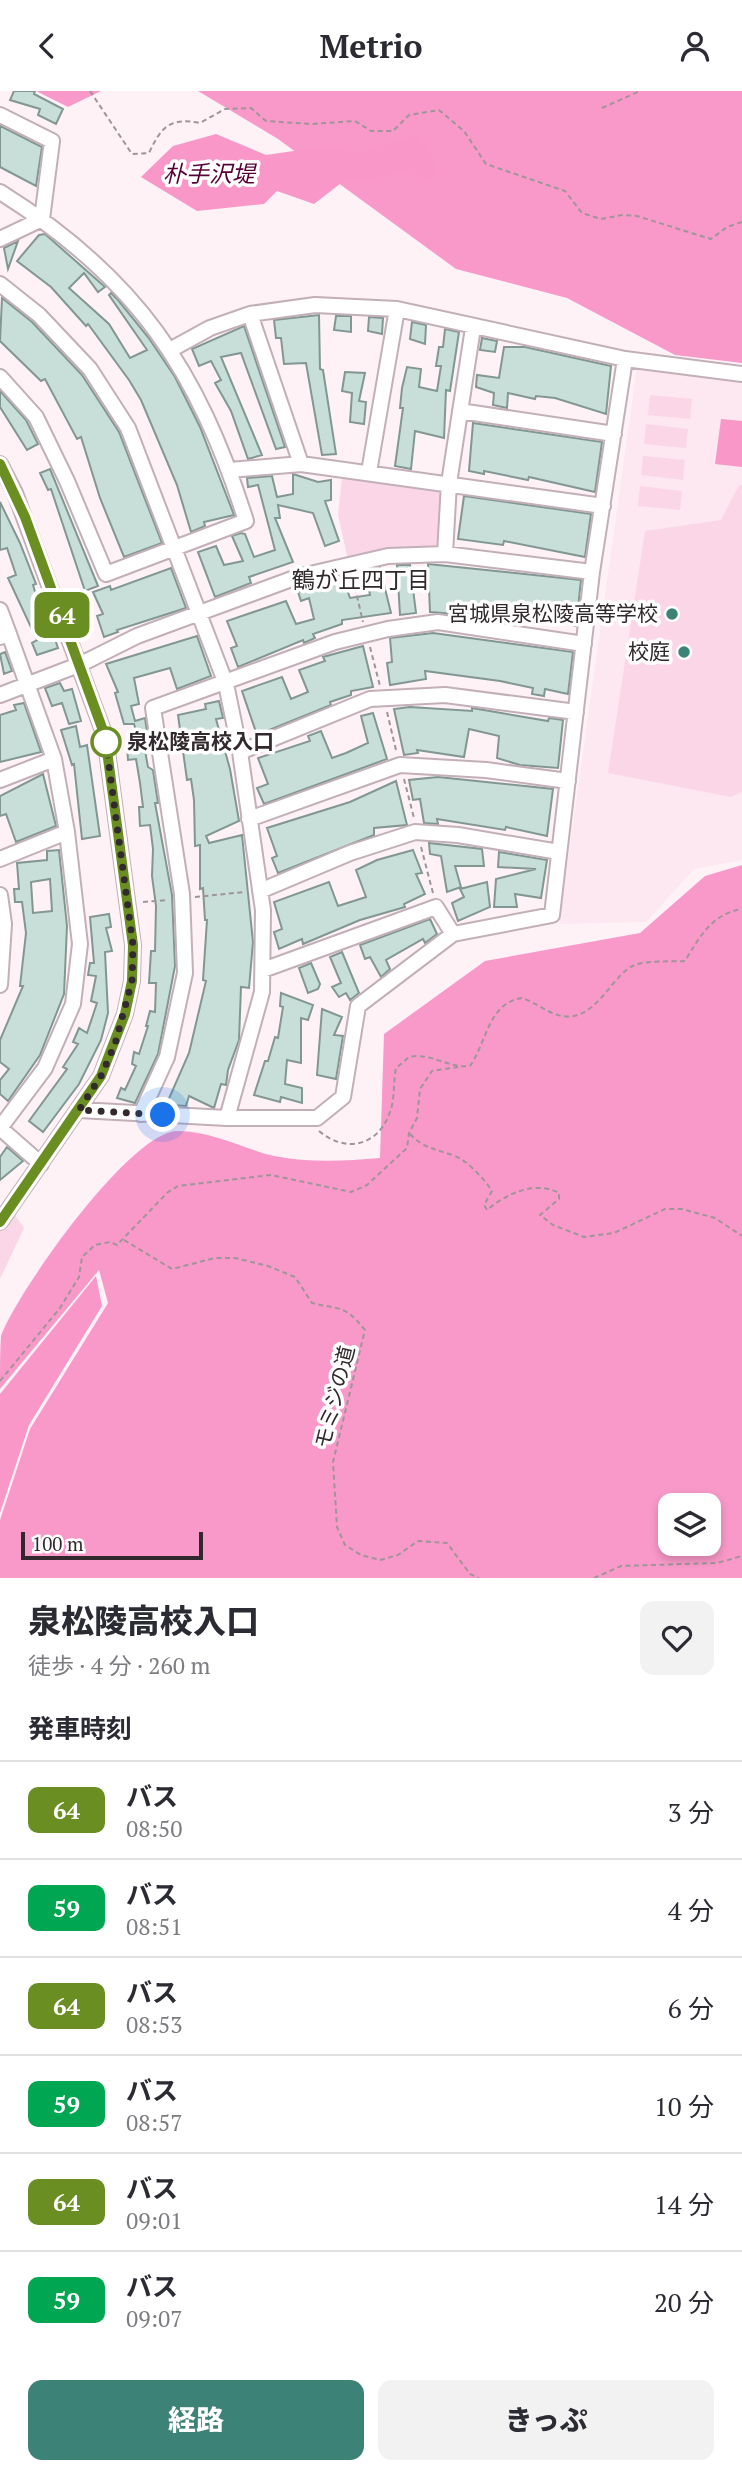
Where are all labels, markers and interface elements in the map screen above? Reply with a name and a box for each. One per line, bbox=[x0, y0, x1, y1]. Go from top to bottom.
text: Metrio bbox=[319, 25, 423, 67]
icon: back bbox=[28, 27, 66, 65]
icon: person bbox=[676, 27, 714, 65]
water label: 朴手沢堤 bbox=[163, 158, 258, 189]
district label: 鶴が丘四丁目 bbox=[292, 564, 430, 595]
line badge: 64 bbox=[31, 592, 94, 638]
text: 64 bbox=[48, 599, 76, 631]
place label: 宮城県泉松陵高等学校 bbox=[448, 599, 658, 627]
marker: 宮城県泉松陵高等学校 bbox=[664, 606, 680, 622]
place label: 校庭 bbox=[628, 637, 670, 665]
marker: 校庭 bbox=[676, 644, 692, 660]
marker: 泉松陵高校入口 bbox=[91, 727, 121, 757]
place label: 泉松陵高校入口 bbox=[127, 727, 274, 755]
your location bbox=[145, 1097, 180, 1132]
street label: モミジの道 bbox=[308, 1342, 360, 1451]
map controls bbox=[658, 1493, 721, 1556]
button: layers bbox=[658, 1493, 721, 1556]
scale bar bbox=[21, 1529, 203, 1561]
text: 100 m bbox=[32, 1531, 83, 1556]
text: 泉松陵高校入口 bbox=[28, 1599, 259, 1642]
button: heart bbox=[640, 1601, 714, 1675]
text: 徒歩 · 4 分 · 260 m bbox=[28, 1650, 210, 1681]
text: 発車時刻 bbox=[28, 1711, 132, 1745]
text: バス bbox=[126, 1779, 178, 1813]
text: 64 bbox=[53, 1794, 80, 1826]
text: 3 分 bbox=[668, 1795, 714, 1829]
text: 08:50 bbox=[126, 1813, 183, 1844]
text: バス bbox=[126, 1877, 178, 1911]
text: 59 bbox=[53, 1892, 80, 1924]
text: 4 分 bbox=[668, 1893, 714, 1927]
text: 08:51 bbox=[126, 1911, 183, 1942]
text: バス bbox=[126, 1975, 178, 2009]
text: 64 bbox=[53, 1990, 80, 2022]
text: 6 分 bbox=[668, 1991, 714, 2025]
text: 08:53 bbox=[126, 2009, 183, 2040]
text: バス bbox=[126, 2073, 178, 2107]
text: 59 bbox=[53, 2088, 80, 2120]
text: 10 分 bbox=[654, 2089, 714, 2123]
text: 08:57 bbox=[126, 2107, 183, 2138]
text: バス bbox=[126, 2171, 178, 2205]
text: 64 bbox=[53, 2186, 80, 2218]
text: 14 分 bbox=[654, 2187, 714, 2221]
text: 09:01 bbox=[126, 2205, 183, 2236]
text: バス bbox=[126, 2269, 178, 2303]
text: 59 bbox=[53, 2284, 80, 2316]
text: 20 分 bbox=[654, 2285, 714, 2319]
text: 09:07 bbox=[126, 2303, 183, 2334]
button: 経路 bbox=[28, 2380, 364, 2460]
button: きっぷ bbox=[378, 2380, 714, 2460]

